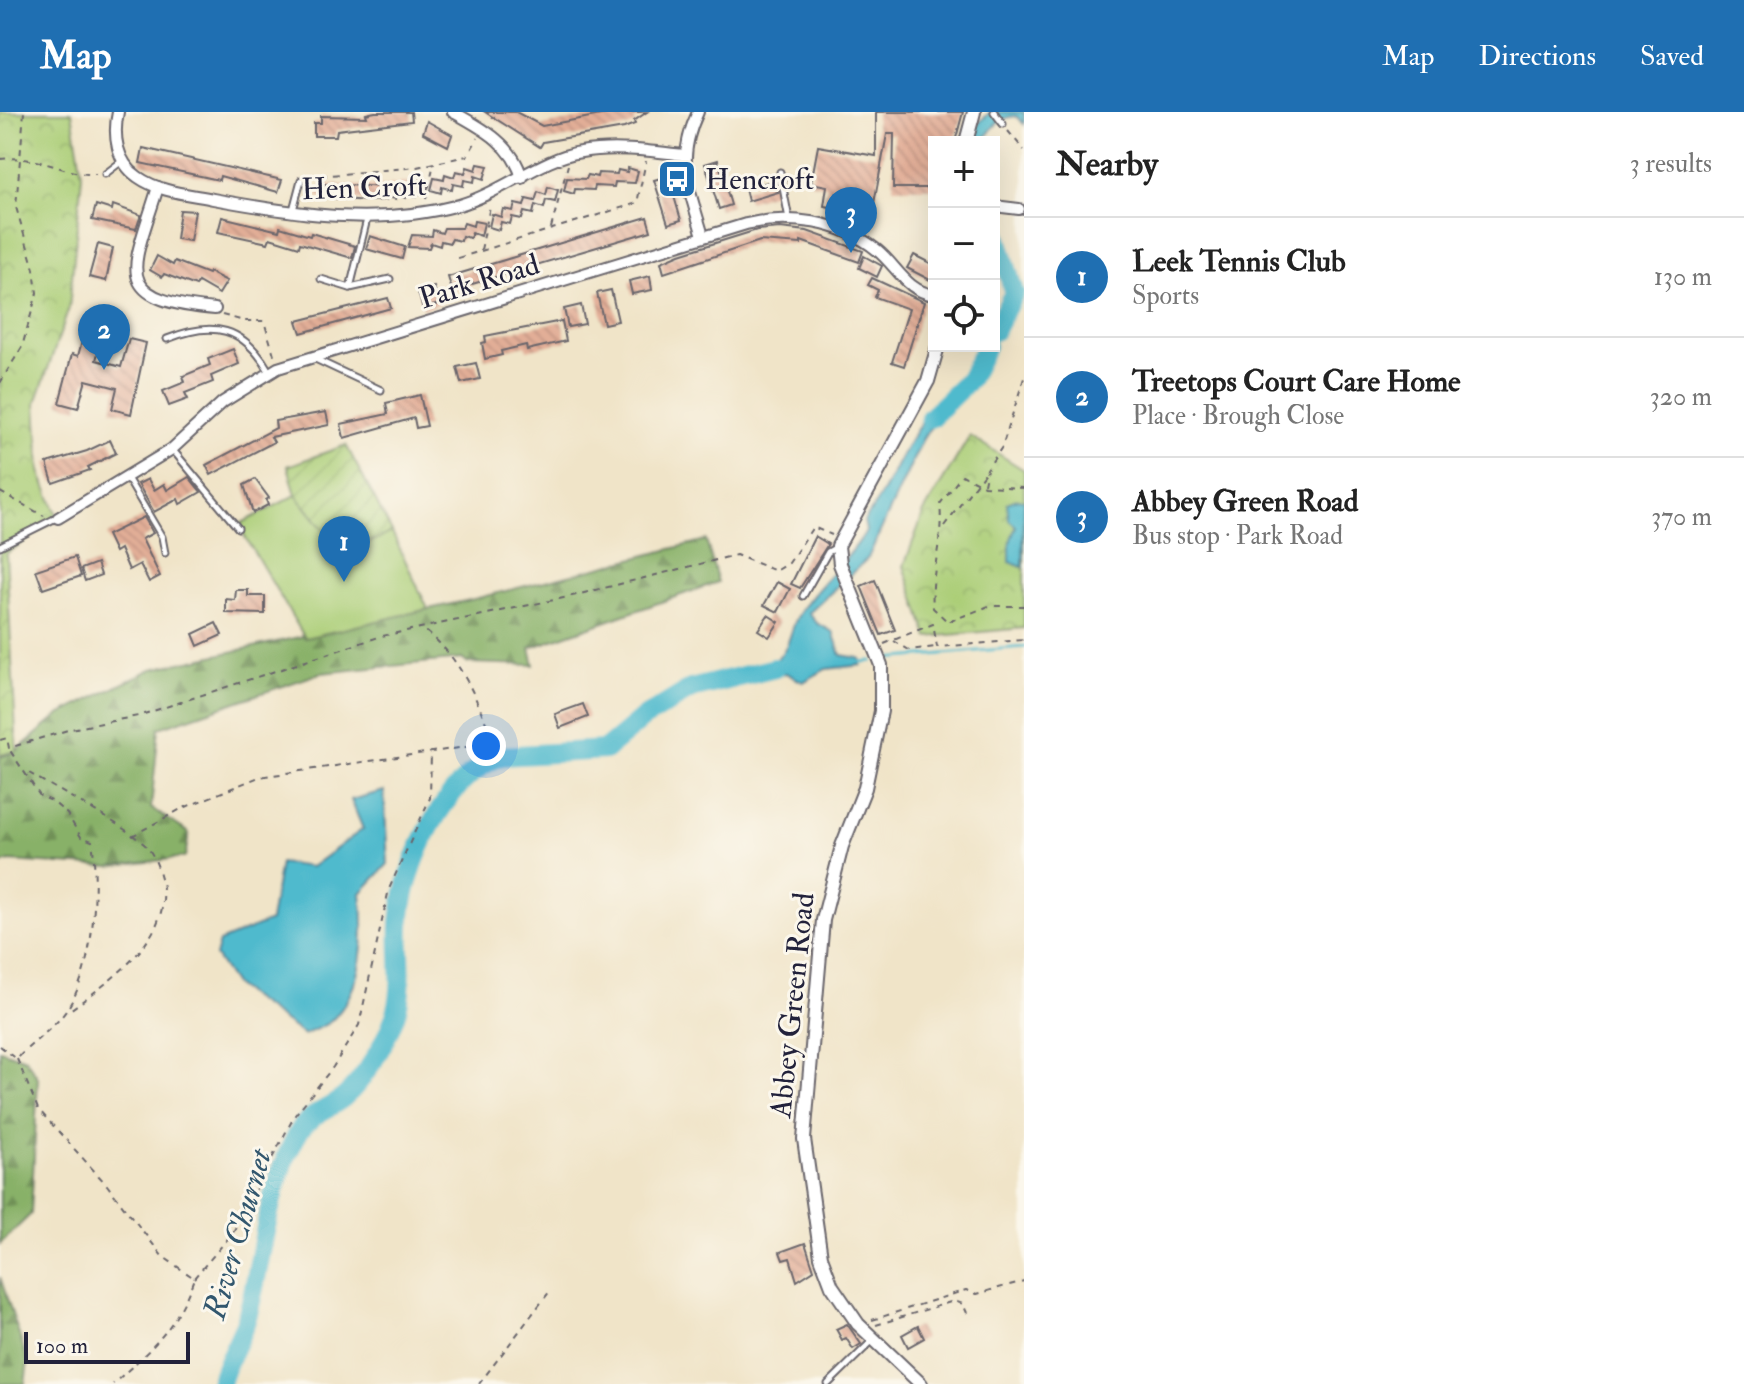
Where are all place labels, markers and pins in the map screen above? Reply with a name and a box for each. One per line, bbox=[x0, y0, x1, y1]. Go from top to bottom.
bus stop icon: Hencroft bbox=[656, 158, 698, 200]
place label: Hencroft bbox=[705, 161, 815, 198]
pin: 3 bbox=[825, 187, 877, 253]
pin: 2 bbox=[78, 304, 130, 370]
pin: 1 bbox=[318, 516, 370, 582]

